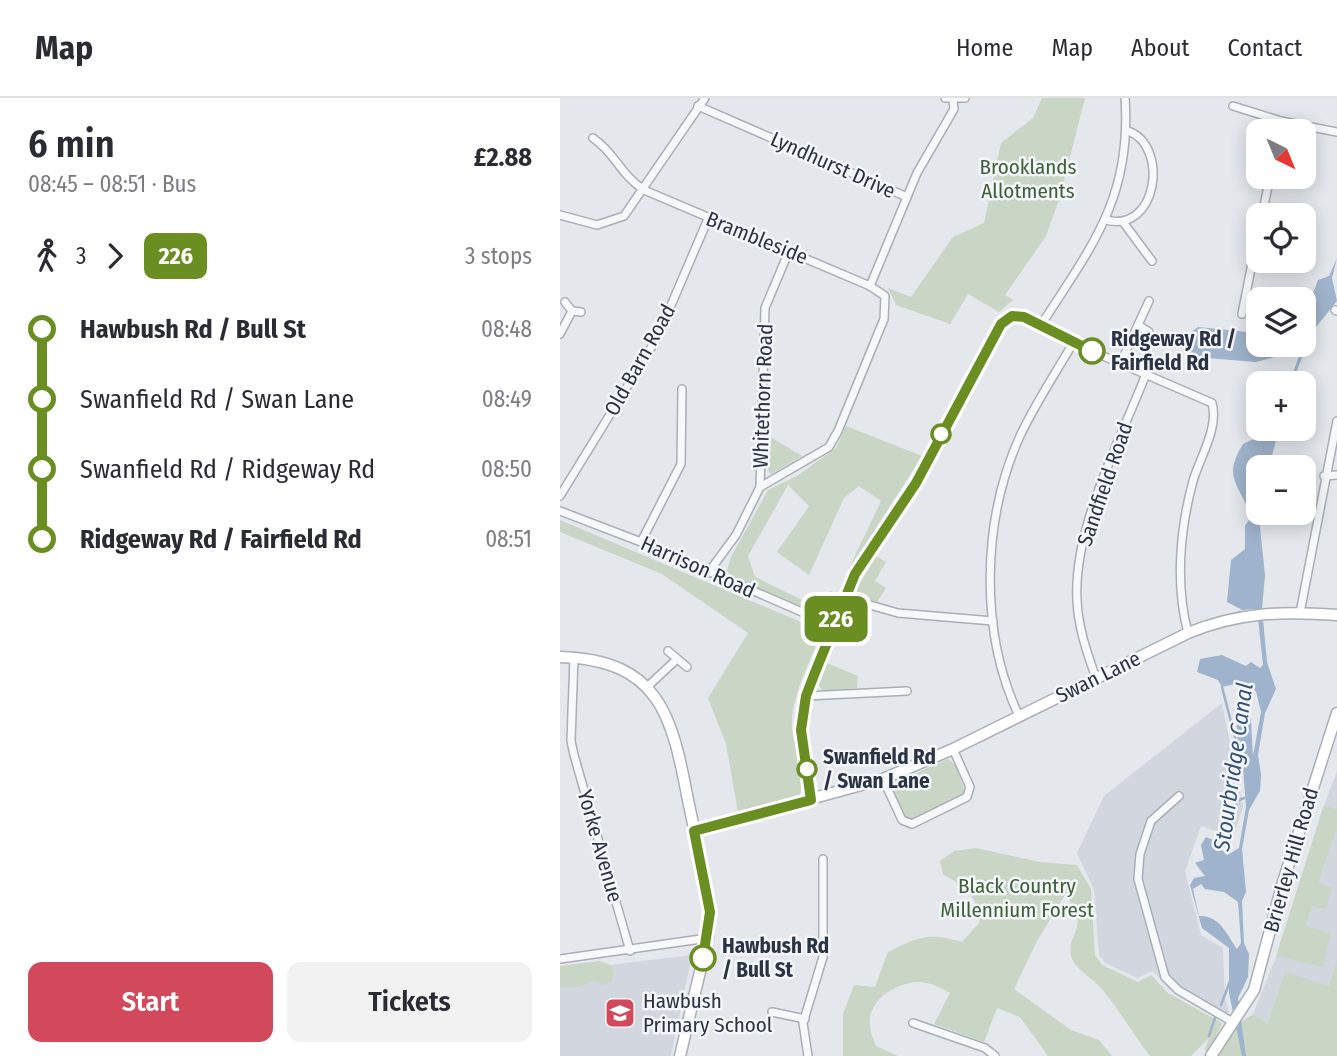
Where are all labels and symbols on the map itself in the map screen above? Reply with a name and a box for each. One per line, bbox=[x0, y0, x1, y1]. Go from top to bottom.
north arrow bbox=[1246, 119, 1316, 189]
street label: Lyndhurst Drive bbox=[767, 126, 899, 204]
park label: Brooklands Allotments bbox=[979, 154, 1077, 204]
street label: Brambleside bbox=[702, 206, 812, 270]
street label: Old Barn Road bbox=[599, 300, 681, 420]
street label: Whitethorn Road bbox=[747, 323, 779, 469]
place label: Ridgeway Rd / Fairfield Rd bbox=[1111, 326, 1236, 376]
marker: Ridgeway Rd / Fairfield Rd bbox=[1079, 338, 1105, 364]
street label: Sandfield Road bbox=[1072, 419, 1138, 549]
unlabelled marker bbox=[931, 424, 951, 444]
street label: Harrison Road bbox=[637, 530, 759, 604]
line badge: 226 bbox=[796, 596, 876, 642]
street label: Swan Lane bbox=[1051, 645, 1145, 709]
water label: Stourbridge Canal bbox=[1207, 681, 1259, 854]
place label: Swanfield Rd / Swan Lane bbox=[823, 744, 936, 794]
marker: Swanfield Rd / Swan Lane bbox=[797, 759, 817, 779]
street label: Brierley Hill Road bbox=[1258, 785, 1324, 935]
street label: Yorke Avenue bbox=[572, 787, 628, 905]
park label: Black Country Millennium Forest bbox=[940, 873, 1094, 923]
place label: Hawbush Rd / Bull St bbox=[722, 933, 829, 983]
marker: Hawbush Rd / Bull St bbox=[690, 945, 716, 971]
place label: Hawbush Primary School bbox=[643, 988, 773, 1038]
school or university icon: Hawbush Primary School bbox=[603, 996, 637, 1030]

